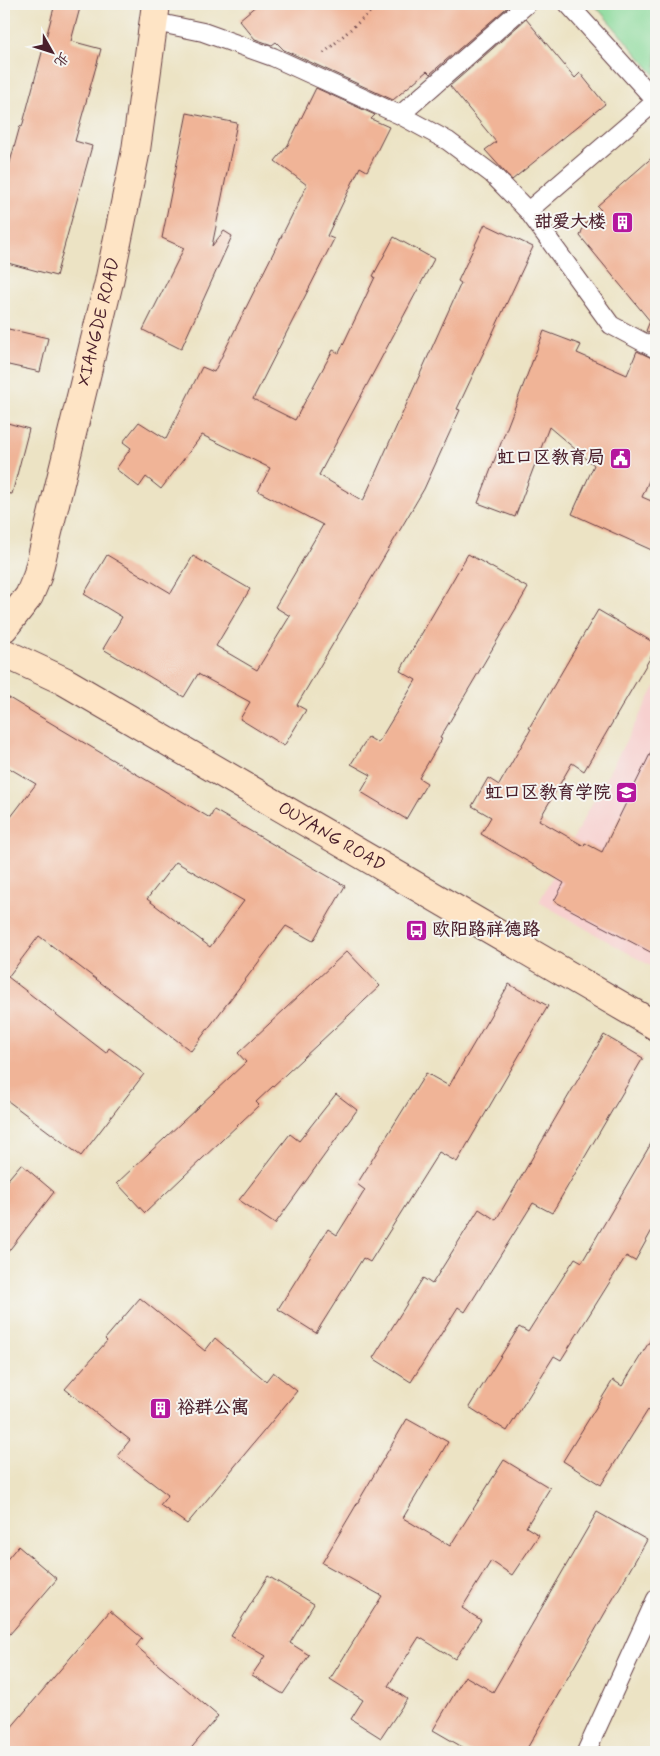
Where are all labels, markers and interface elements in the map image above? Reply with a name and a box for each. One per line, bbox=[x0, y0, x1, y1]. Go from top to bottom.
north arrow bbox=[28, 28, 78, 78]
text: 北 bbox=[50, 48, 73, 71]
place label: 甜爱大楼 bbox=[534, 210, 606, 234]
building icon: 甜爱大楼 bbox=[610, 210, 634, 234]
street label: XIANGDE ROAD bbox=[72, 255, 126, 388]
place label: 虹口区教育局 bbox=[497, 446, 605, 470]
public building icon: 虹口区教育局 bbox=[609, 446, 633, 470]
place label: 虹口区教育学院 bbox=[485, 781, 611, 805]
school or university icon: 虹口区教育学院 bbox=[615, 781, 639, 805]
street label: OUYANG ROAD bbox=[273, 796, 390, 878]
bus stop icon: 欧阳路祥德路 bbox=[404, 918, 428, 942]
place label: 欧阳路祥德路 bbox=[432, 918, 540, 942]
building icon: 裕群公寓 bbox=[149, 1396, 173, 1420]
place label: 裕群公寓 bbox=[177, 1396, 249, 1420]

